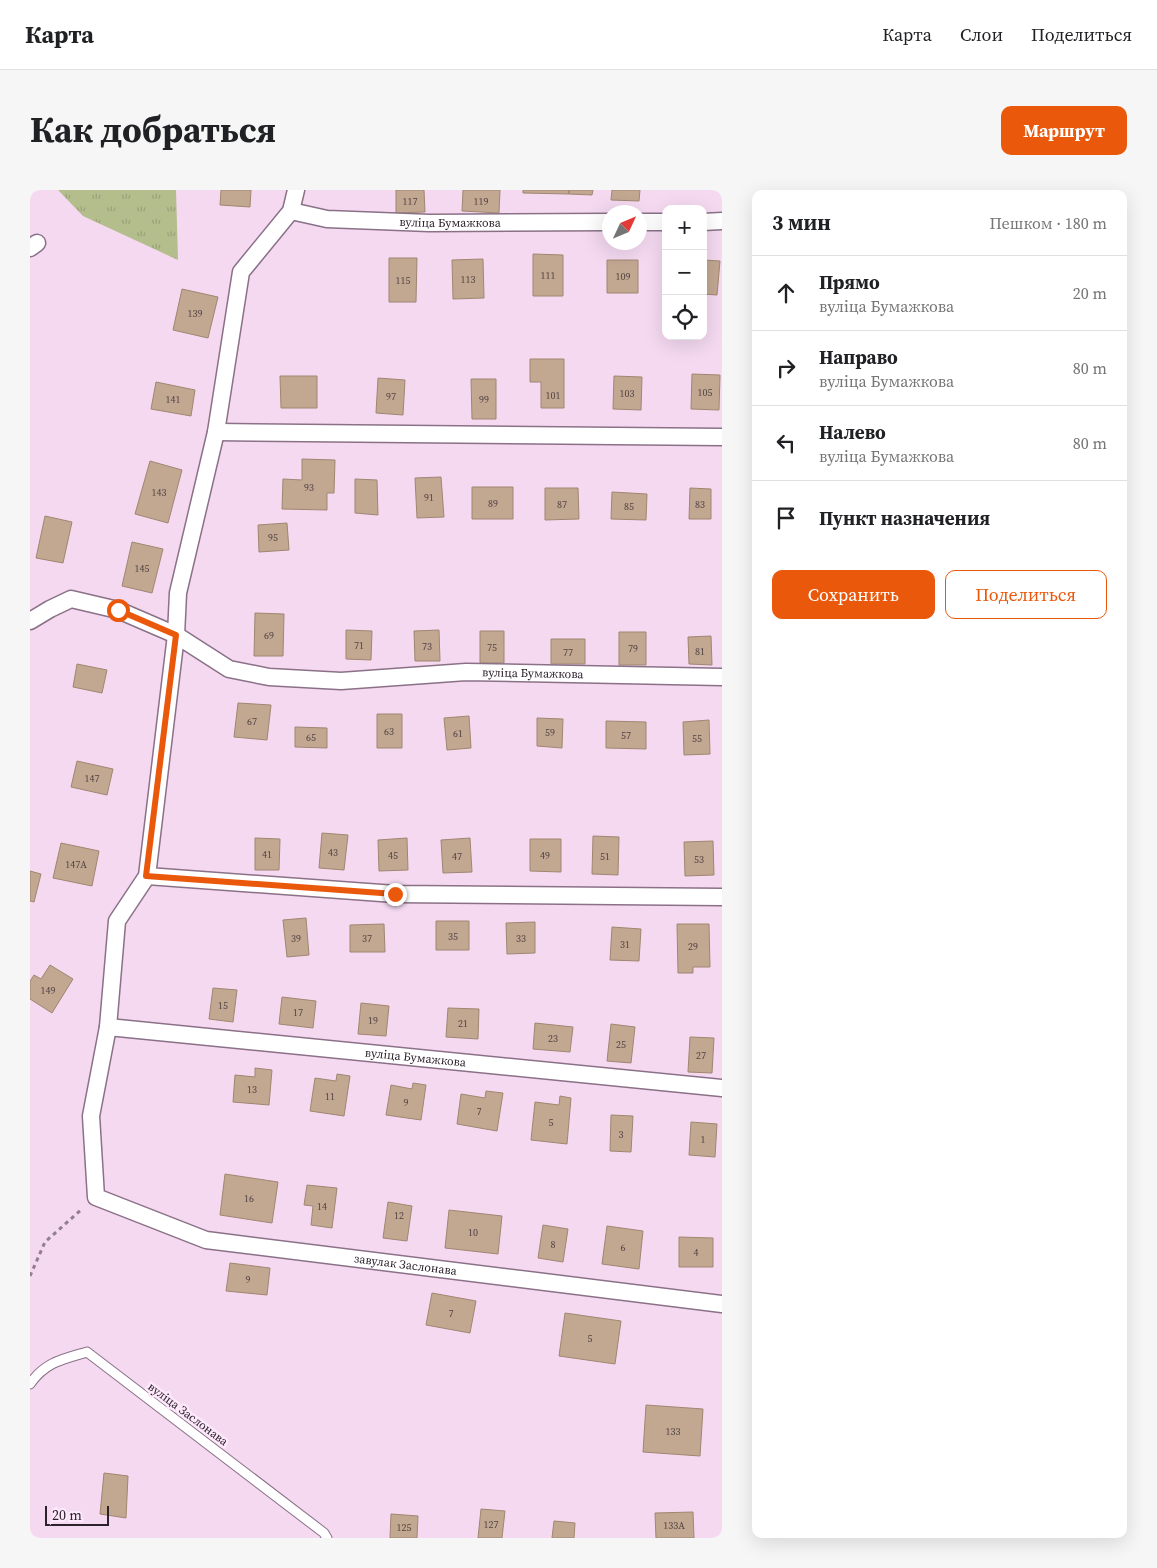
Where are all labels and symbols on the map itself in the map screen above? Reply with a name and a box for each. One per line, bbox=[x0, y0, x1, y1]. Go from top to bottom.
house number: 117 bbox=[403, 195, 418, 208]
house number: 119 bbox=[474, 195, 489, 208]
north arrow bbox=[602, 205, 647, 250]
street label: вуліца Бумажкова bbox=[399, 214, 502, 231]
house number: 111 bbox=[541, 269, 556, 282]
house number: 109 bbox=[616, 270, 631, 283]
house number: 113 bbox=[461, 273, 476, 286]
house number: 115 bbox=[396, 274, 411, 287]
house number: 139 bbox=[188, 307, 203, 320]
house number: 105 bbox=[698, 386, 713, 399]
house number: 103 bbox=[620, 387, 635, 400]
house number: 101 bbox=[546, 389, 561, 402]
house number: 97 bbox=[386, 390, 396, 403]
house number: 141 bbox=[166, 393, 181, 406]
house number: 99 bbox=[479, 393, 489, 406]
house number: 93 bbox=[304, 481, 314, 494]
house number: 143 bbox=[152, 486, 167, 499]
house number: 91 bbox=[424, 491, 434, 504]
house number: 89 bbox=[488, 497, 498, 510]
house number: 87 bbox=[557, 498, 567, 511]
house number: 83 bbox=[695, 498, 705, 511]
house number: 85 bbox=[624, 500, 634, 513]
house number: 95 bbox=[268, 531, 278, 544]
house number: 145 bbox=[135, 562, 150, 575]
route start bbox=[107, 599, 130, 622]
house number: 69 bbox=[264, 629, 274, 642]
house number: 71 bbox=[354, 639, 364, 652]
house number: 73 bbox=[422, 640, 432, 653]
house number: 75 bbox=[487, 641, 497, 654]
house number: 79 bbox=[628, 642, 638, 655]
house number: 81 bbox=[695, 645, 705, 658]
house number: 77 bbox=[563, 646, 573, 659]
street label: вуліца Бумажкова bbox=[482, 664, 585, 682]
house number: 67 bbox=[247, 715, 257, 728]
house number: 63 bbox=[384, 725, 394, 738]
house number: 59 bbox=[545, 726, 555, 739]
house number: 61 bbox=[453, 727, 463, 740]
house number: 57 bbox=[621, 729, 631, 742]
house number: 65 bbox=[306, 731, 316, 744]
house number: 55 bbox=[692, 732, 702, 745]
house number: 147 bbox=[85, 772, 100, 785]
house number: 43 bbox=[328, 846, 338, 859]
house number: 41 bbox=[262, 848, 272, 861]
house number: 45 bbox=[388, 849, 398, 862]
house number: 49 bbox=[540, 849, 550, 862]
house number: 47 bbox=[452, 850, 462, 863]
house number: 51 bbox=[600, 850, 610, 863]
house number: 53 bbox=[694, 853, 704, 866]
house number: 147А bbox=[65, 858, 87, 871]
route end bbox=[384, 883, 407, 906]
house number: 35 bbox=[448, 930, 458, 943]
house number: 39 bbox=[291, 932, 301, 945]
house number: 37 bbox=[362, 932, 372, 945]
house number: 33 bbox=[516, 932, 526, 945]
house number: 31 bbox=[620, 938, 630, 951]
house number: 29 bbox=[688, 940, 698, 953]
house number: 149 bbox=[41, 984, 56, 997]
house number: 15 bbox=[218, 999, 228, 1012]
house number: 17 bbox=[293, 1006, 303, 1019]
house number: 19 bbox=[368, 1014, 378, 1027]
house number: 21 bbox=[458, 1017, 468, 1030]
house number: 23 bbox=[548, 1032, 558, 1045]
house number: 25 bbox=[616, 1038, 626, 1051]
street label: вуліца Бумажкова bbox=[364, 1045, 468, 1071]
house number: 27 bbox=[696, 1049, 706, 1062]
house number: 13 bbox=[247, 1083, 257, 1096]
house number: 11 bbox=[325, 1090, 335, 1103]
house number: 9 bbox=[404, 1096, 409, 1109]
house number: 7 bbox=[477, 1105, 482, 1118]
house number: 5 bbox=[549, 1116, 554, 1129]
house number: 3 bbox=[619, 1128, 624, 1141]
house number: 1 bbox=[701, 1133, 706, 1146]
house number: 16 bbox=[244, 1192, 254, 1205]
house number: 14 bbox=[317, 1200, 327, 1213]
house number: 12 bbox=[394, 1209, 404, 1222]
house number: 10 bbox=[468, 1226, 478, 1239]
house number: 8 bbox=[551, 1238, 556, 1251]
house number: 6 bbox=[621, 1241, 626, 1254]
house number: 4 bbox=[694, 1246, 699, 1259]
street label: завулак Заслонава bbox=[353, 1250, 459, 1279]
house number: 9 bbox=[246, 1273, 251, 1286]
house number: 7 bbox=[449, 1307, 454, 1320]
house number: 5 bbox=[588, 1332, 593, 1345]
street label: вуліца Заслонава bbox=[145, 1379, 232, 1450]
house number: 133 bbox=[666, 1425, 681, 1438]
scale bar bbox=[45, 1503, 109, 1526]
house number: 127 bbox=[484, 1518, 499, 1531]
house number: 133А bbox=[663, 1519, 685, 1532]
house number: 125 bbox=[397, 1521, 412, 1534]

